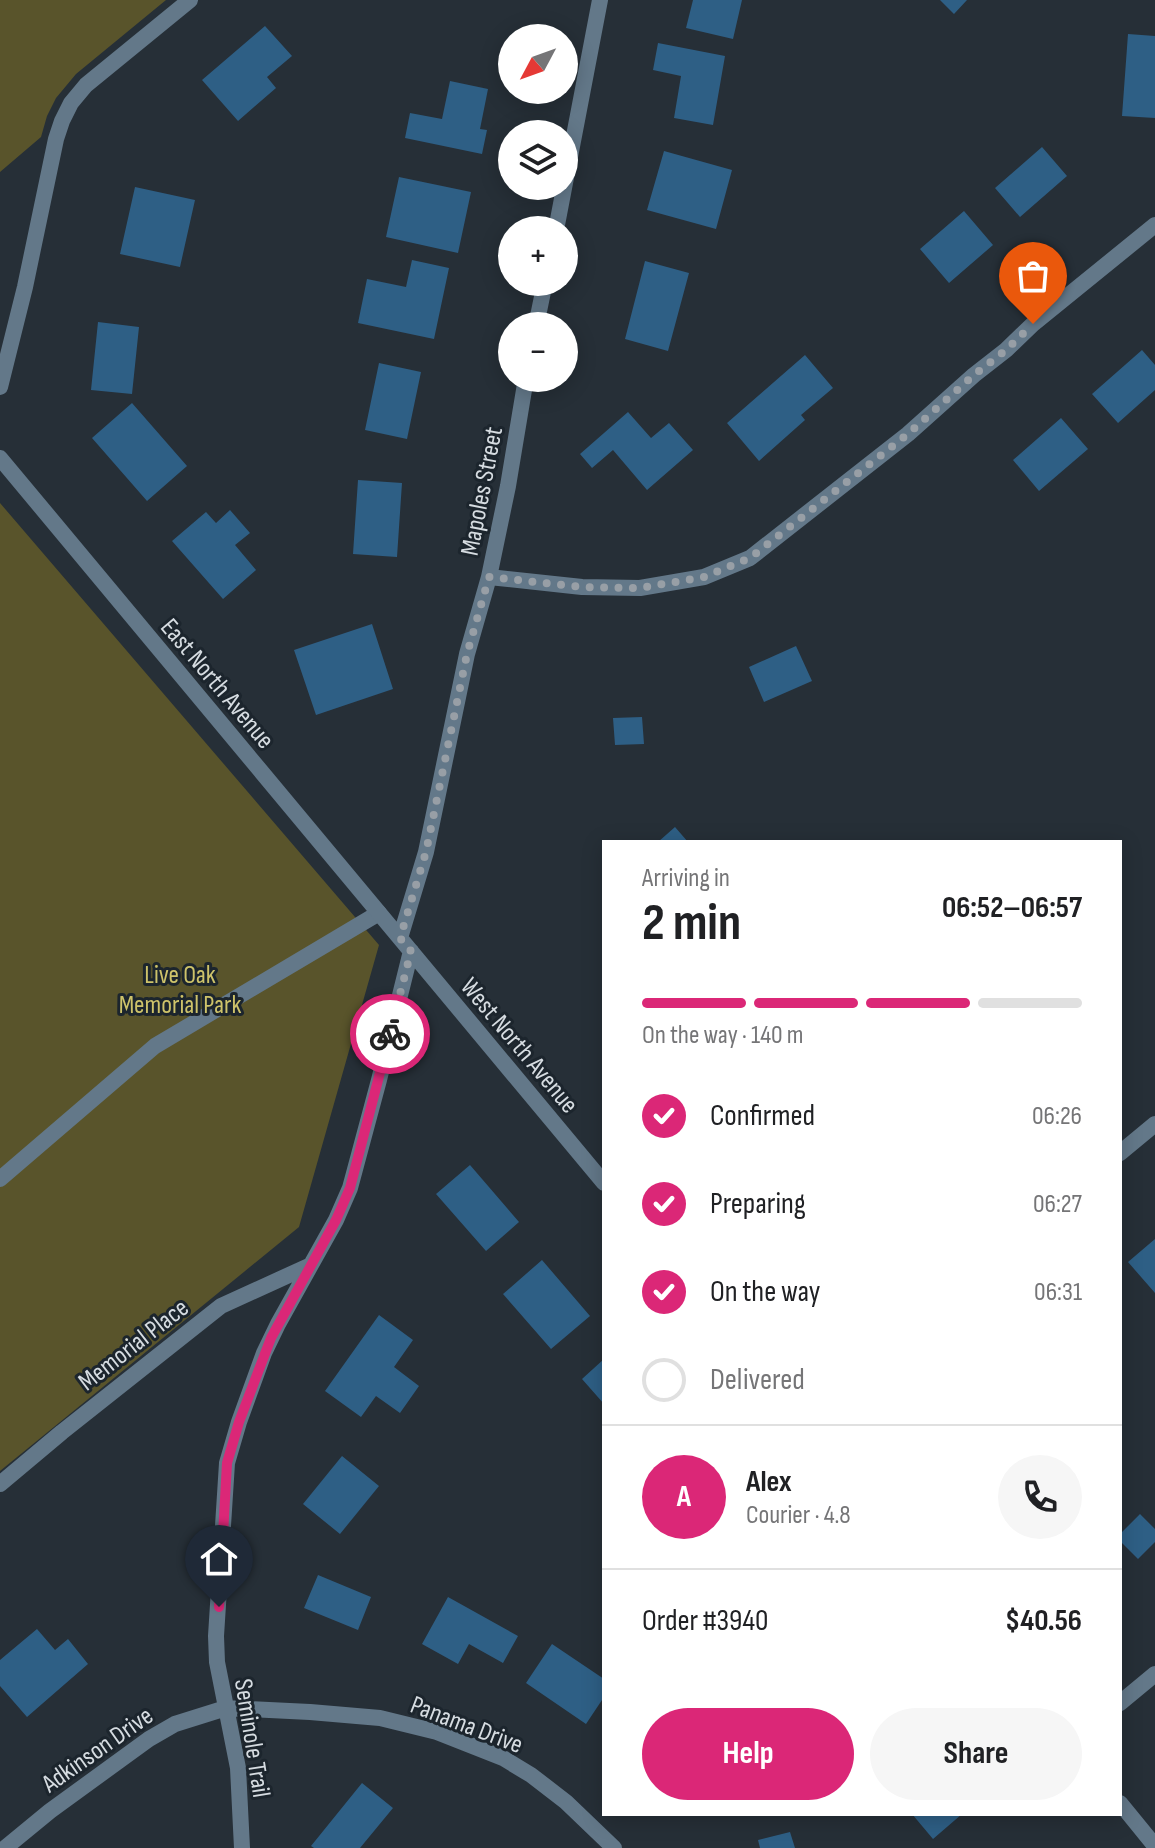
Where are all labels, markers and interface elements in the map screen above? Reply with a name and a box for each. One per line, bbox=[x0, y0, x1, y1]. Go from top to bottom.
north arrow bbox=[498, 24, 578, 104]
map controls bbox=[498, 24, 578, 392]
button: layers bbox=[498, 120, 578, 200]
button: + bbox=[498, 216, 578, 296]
pin bbox=[999, 242, 1067, 324]
icon: bag bbox=[1011, 254, 1055, 298]
button: − bbox=[498, 312, 578, 392]
street label: Mapoles Street bbox=[455, 424, 510, 558]
street label: East North Avenue bbox=[153, 613, 280, 755]
text: Arriving in bbox=[642, 863, 730, 894]
text: 06:52–06:57 bbox=[942, 890, 1082, 926]
text: 2 min bbox=[642, 892, 741, 955]
park label: Live Oak Memorial Park bbox=[119, 960, 241, 1021]
street label: West North Avenue bbox=[453, 972, 584, 1120]
courier bbox=[350, 994, 430, 1074]
icon: bike bbox=[368, 1012, 412, 1056]
text: On the way · 140 m bbox=[642, 1020, 804, 1051]
icon: check bbox=[642, 1094, 686, 1138]
text: Confirmed bbox=[710, 1098, 815, 1134]
text: 06:26 bbox=[1032, 1101, 1082, 1132]
icon: check bbox=[642, 1182, 686, 1226]
text: Preparing bbox=[710, 1186, 806, 1222]
text: 06:27 bbox=[1033, 1189, 1082, 1220]
icon: check bbox=[642, 1270, 686, 1314]
text: On the way bbox=[710, 1274, 820, 1310]
text: 06:31 bbox=[1034, 1277, 1082, 1308]
street label: Memorial Place bbox=[73, 1293, 195, 1398]
text: Delivered bbox=[710, 1362, 805, 1398]
button: phone bbox=[998, 1455, 1082, 1539]
text: Alex bbox=[746, 1464, 792, 1500]
text: A bbox=[677, 1479, 691, 1515]
text: Courier · 4.8 bbox=[746, 1500, 851, 1531]
pin bbox=[185, 1525, 253, 1607]
icon: home bbox=[197, 1537, 241, 1581]
text: Order #3940 bbox=[642, 1603, 768, 1639]
text: $40.56 bbox=[1005, 1603, 1082, 1639]
street label: Seminole Trail bbox=[227, 1677, 276, 1800]
street label: Panama Drive bbox=[406, 1690, 527, 1761]
street label: Adkinson Drive bbox=[36, 1701, 159, 1800]
button: Help bbox=[642, 1708, 854, 1800]
button: Share bbox=[870, 1708, 1082, 1800]

